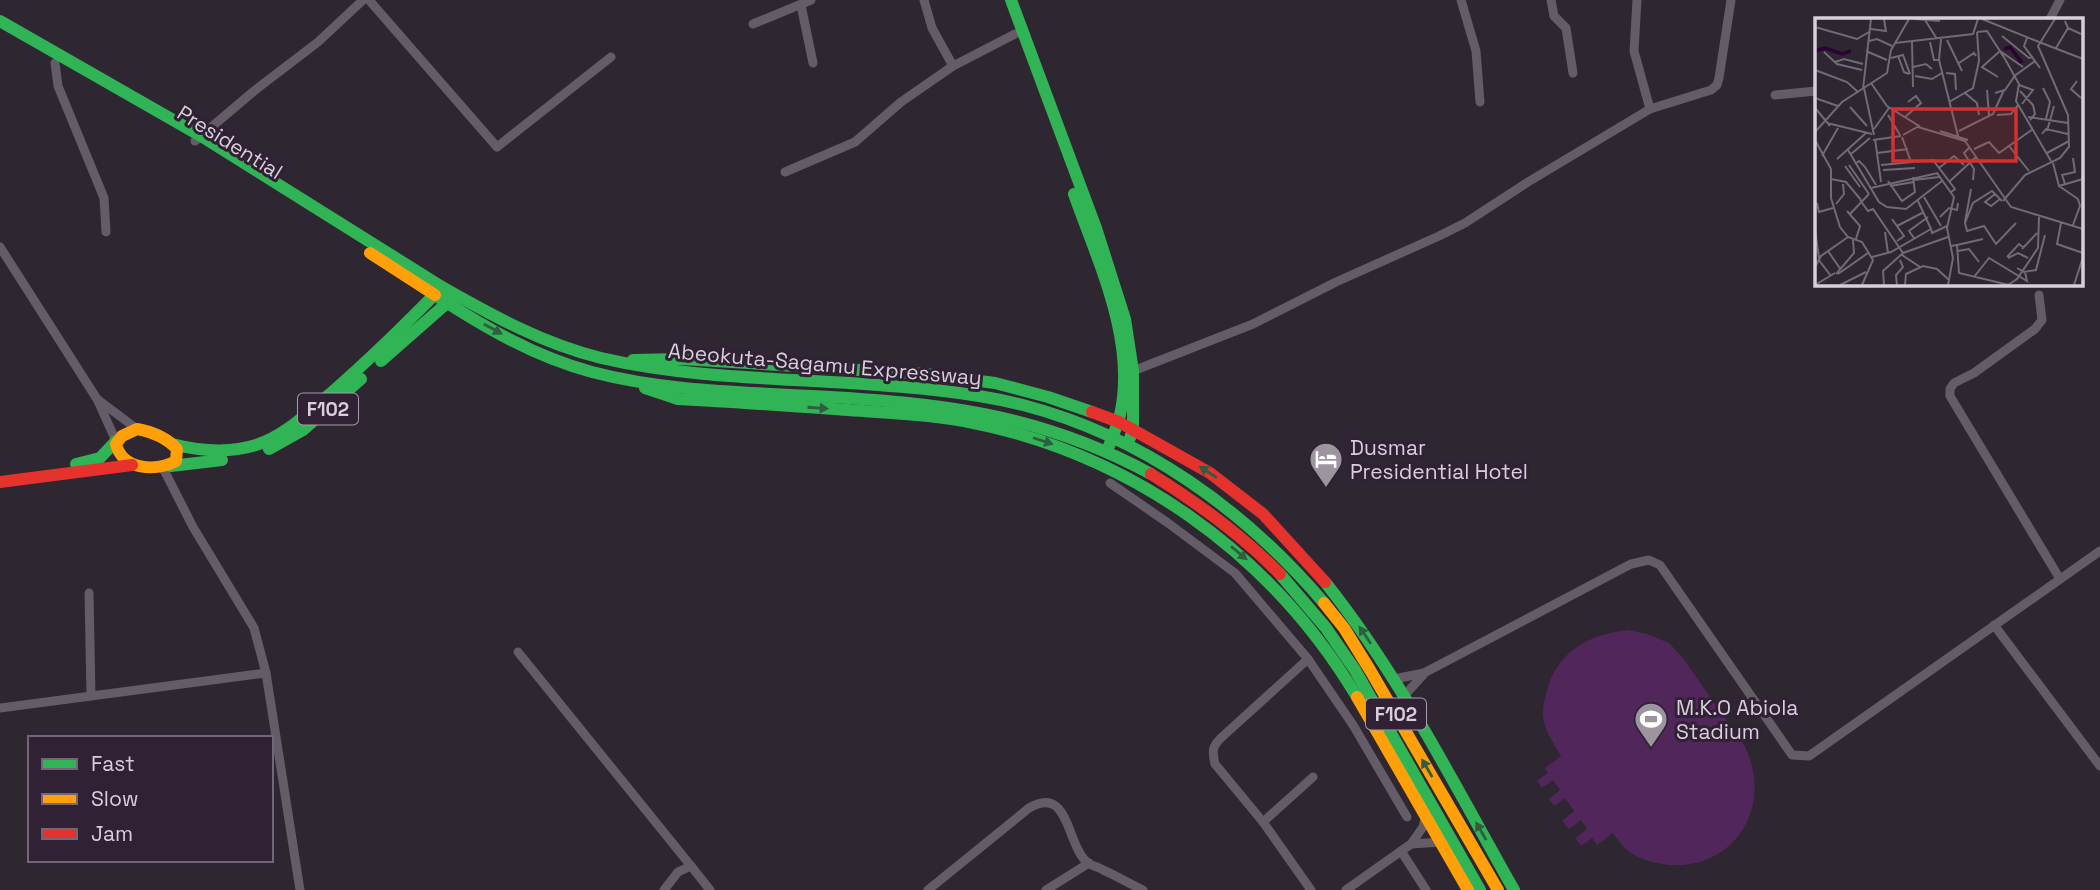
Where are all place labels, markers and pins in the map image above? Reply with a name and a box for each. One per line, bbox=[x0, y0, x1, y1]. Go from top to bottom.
place label: Dusmar Presidential Hotel bbox=[1350, 434, 1528, 485]
hotel icon: Dusmar Presidential Hotel bbox=[1307, 440, 1345, 489]
place label: M.K.O Abiola Stadium bbox=[1676, 694, 1798, 745]
sports icon: M.K.O Abiola Stadium bbox=[1632, 700, 1670, 749]

